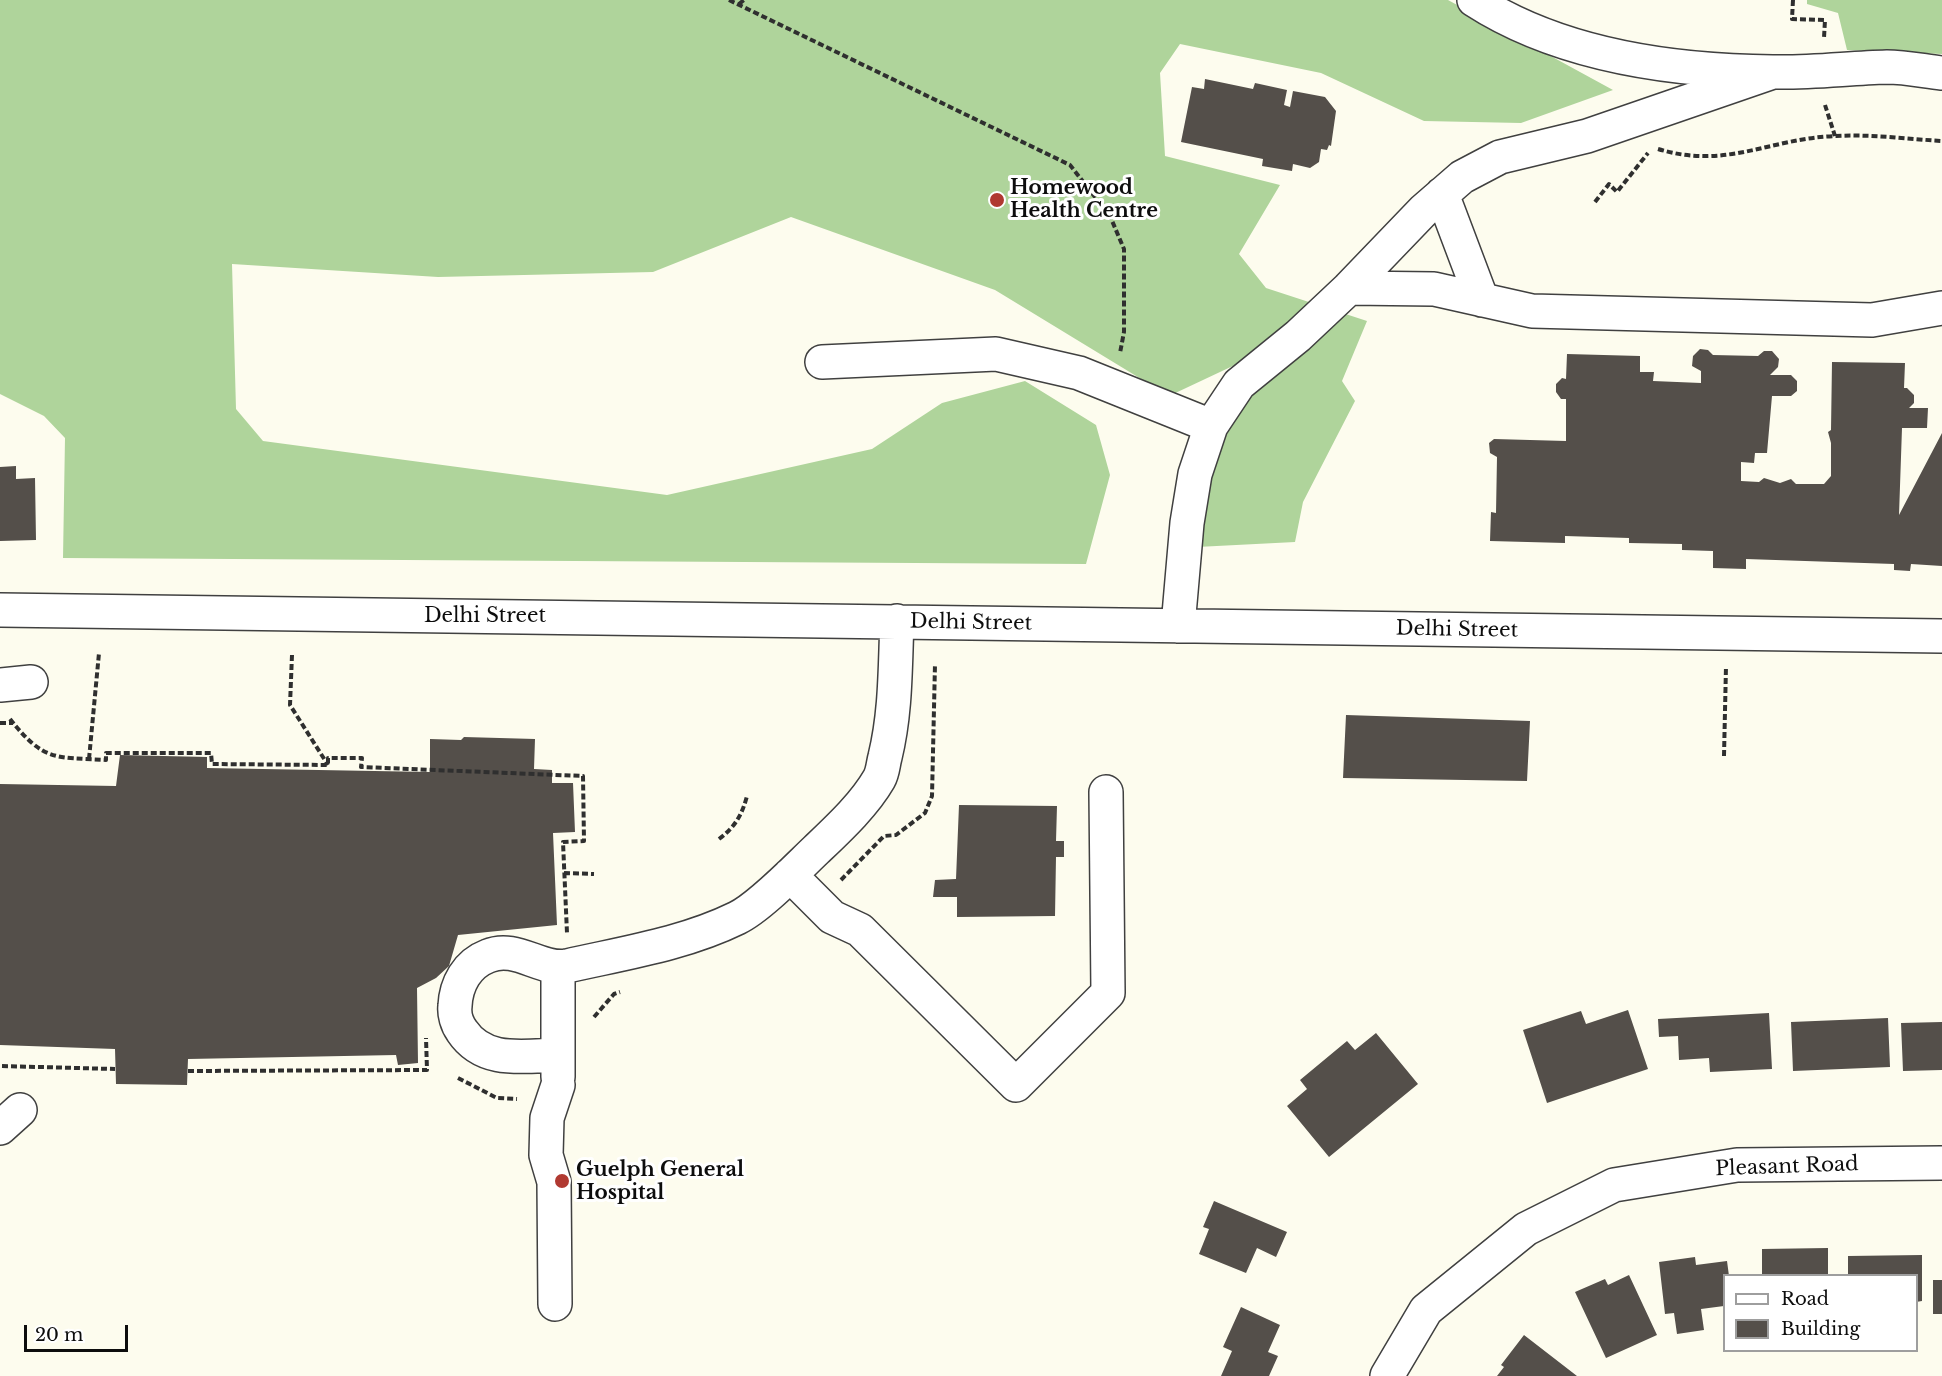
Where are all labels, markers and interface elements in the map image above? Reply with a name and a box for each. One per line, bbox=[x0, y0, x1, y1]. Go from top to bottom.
place label: Homewood Health Centre bbox=[1010, 176, 1158, 223]
marker: Homewood Health Centre bbox=[988, 191, 1006, 209]
street label: Delhi Street bbox=[424, 604, 546, 628]
street label: Delhi Street bbox=[910, 610, 1032, 636]
street label: Delhi Street bbox=[1396, 617, 1518, 643]
street label: Pleasant Road bbox=[1715, 1153, 1859, 1181]
place label: Guelph General Hospital bbox=[576, 1158, 744, 1205]
marker: Guelph General Hospital bbox=[553, 1172, 571, 1190]
legend bbox=[1723, 1274, 1918, 1352]
text: Road bbox=[1781, 1288, 1829, 1310]
scale bar bbox=[27, 1313, 130, 1351]
text: Building bbox=[1781, 1318, 1860, 1340]
text: 20 m bbox=[35, 1324, 83, 1346]

